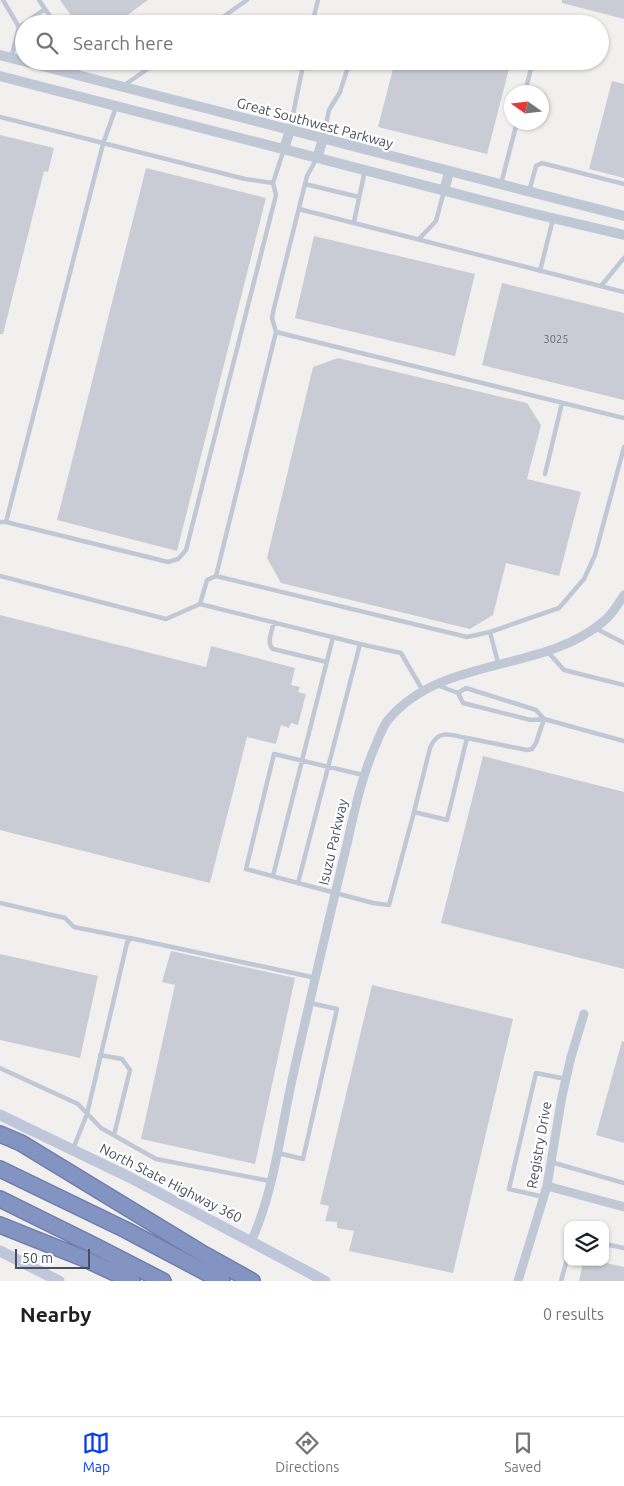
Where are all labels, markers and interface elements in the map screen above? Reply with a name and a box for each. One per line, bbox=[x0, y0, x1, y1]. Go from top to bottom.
search box bbox=[15, 15, 609, 70]
icon: search bbox=[33, 29, 61, 57]
text: Search here bbox=[73, 32, 173, 54]
north arrow bbox=[504, 85, 549, 130]
street label: Great Southwest Parkway bbox=[235, 94, 395, 152]
house number: 3025 bbox=[544, 333, 568, 345]
street label: Isuzu Parkway bbox=[315, 797, 351, 887]
street label: Registry Drive bbox=[523, 1100, 555, 1190]
street label: North State Highway 360 bbox=[97, 1140, 245, 1226]
map controls bbox=[564, 1221, 609, 1266]
button: layers bbox=[564, 1221, 609, 1266]
scale bar bbox=[15, 1246, 90, 1269]
text: 50 m bbox=[22, 1250, 53, 1266]
text: Nearby bbox=[20, 1302, 91, 1326]
text: 0 results bbox=[543, 1305, 604, 1323]
tab: Map bbox=[82, 1429, 110, 1475]
tab: Directions bbox=[275, 1429, 339, 1475]
tab: Saved bbox=[504, 1429, 542, 1475]

